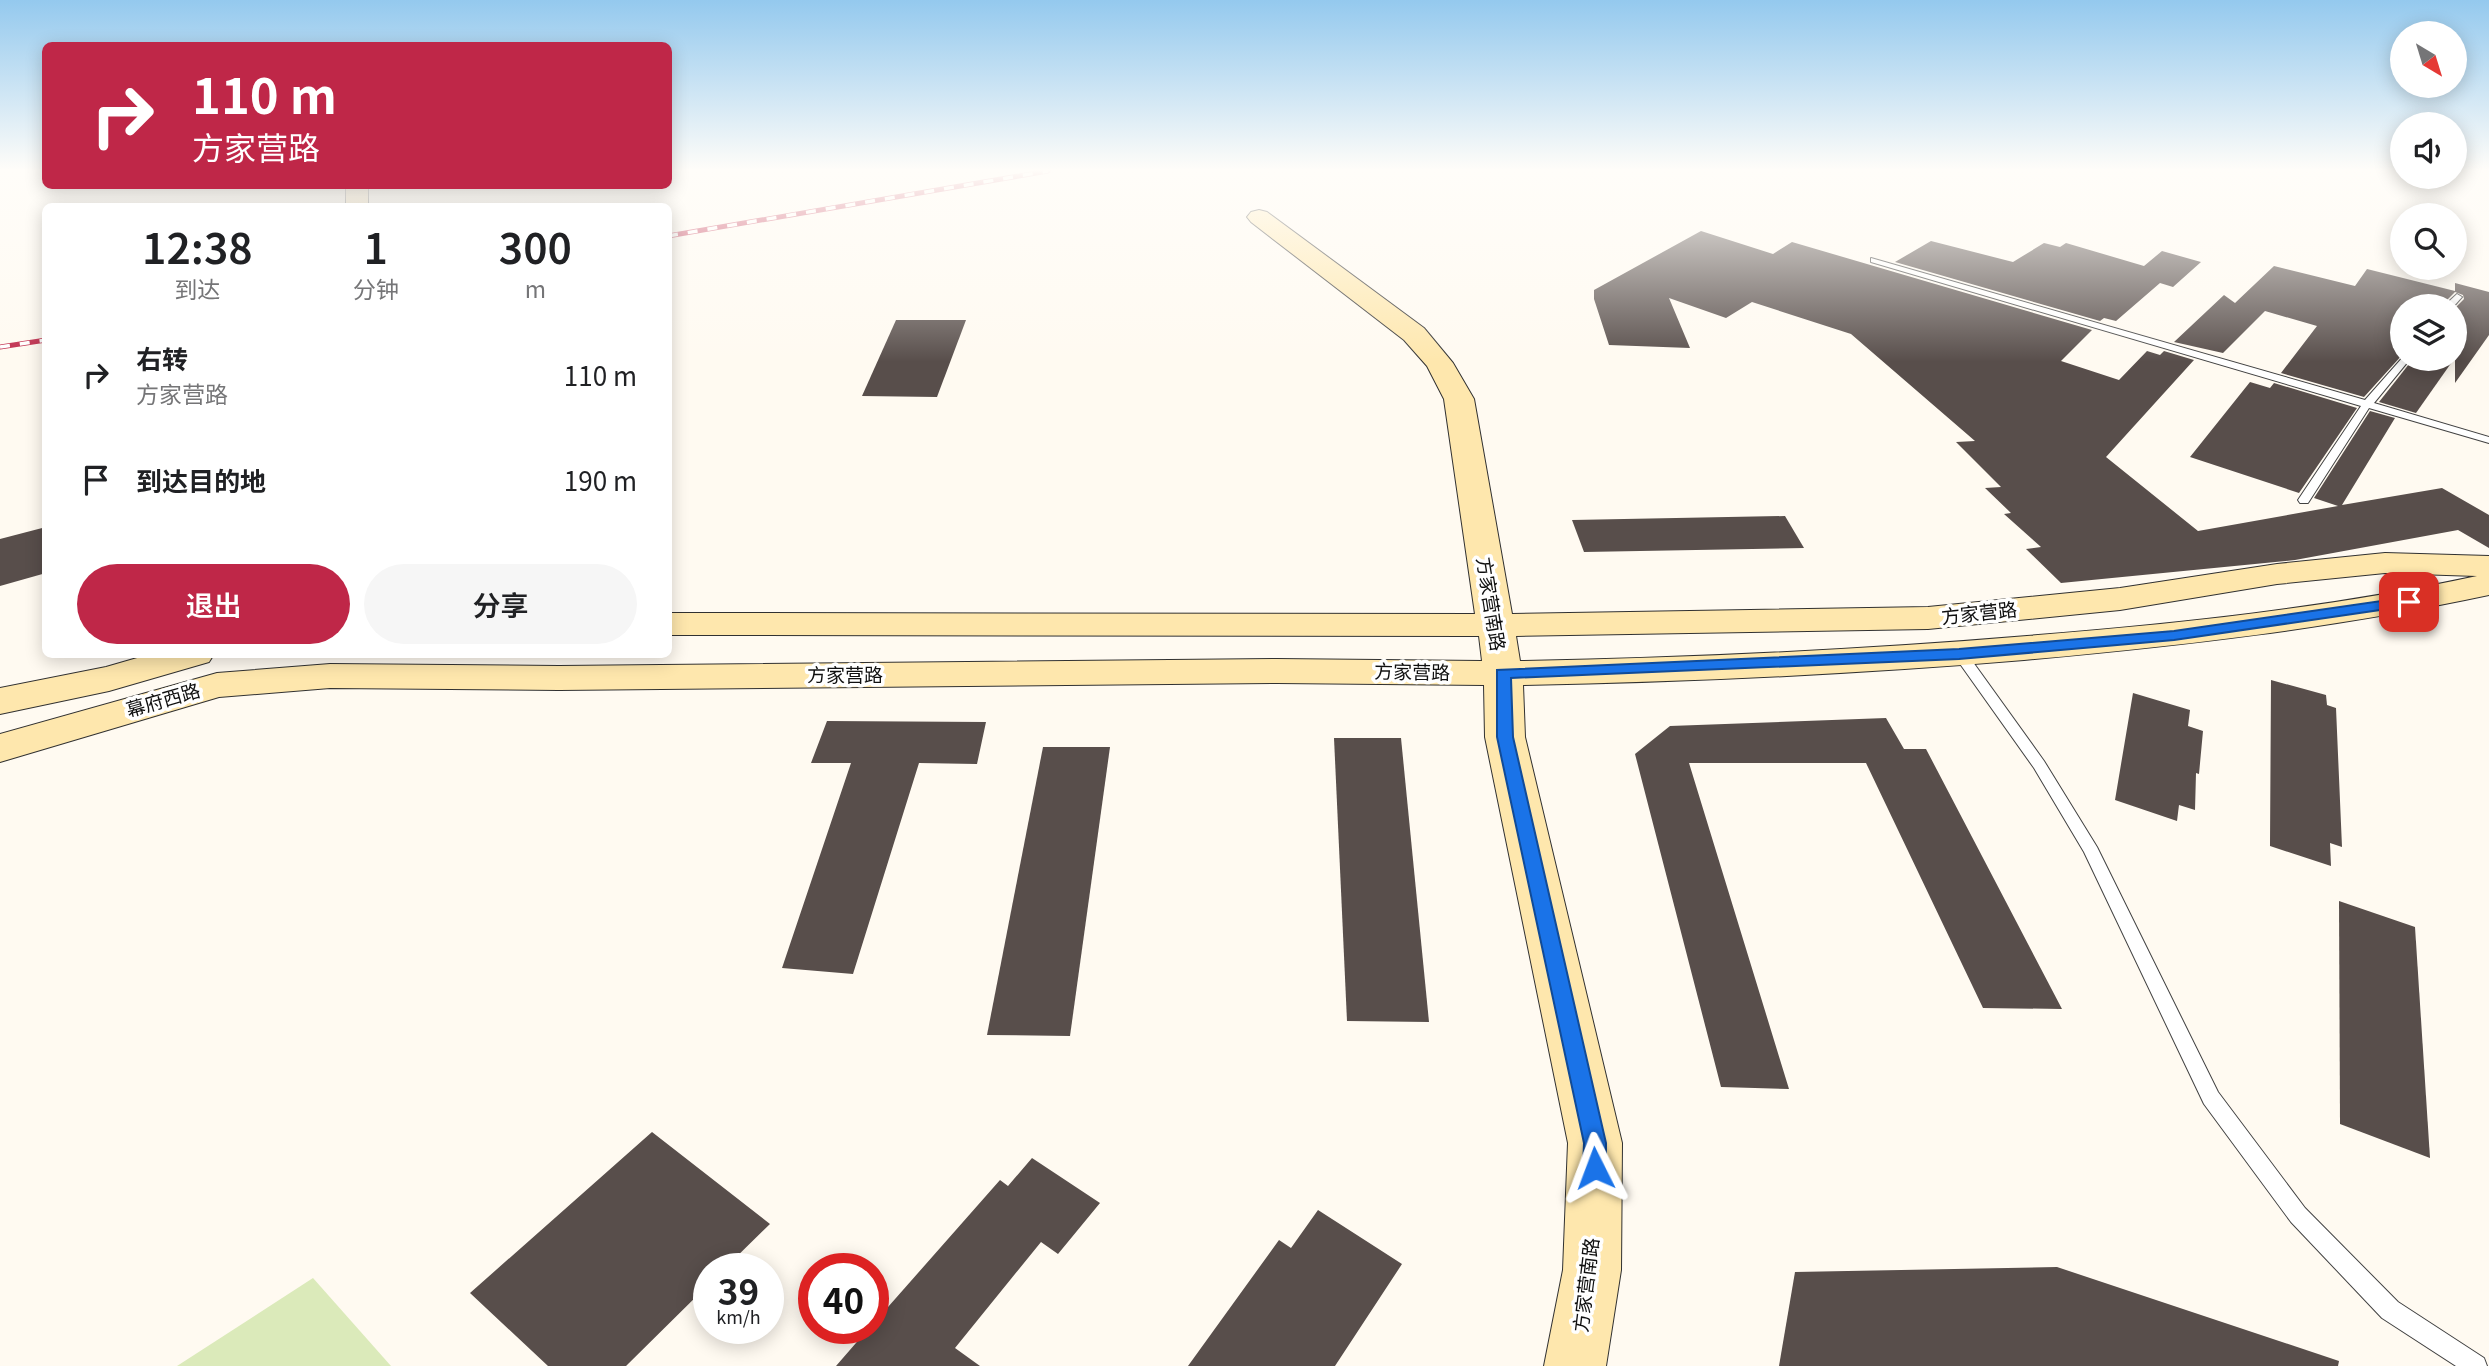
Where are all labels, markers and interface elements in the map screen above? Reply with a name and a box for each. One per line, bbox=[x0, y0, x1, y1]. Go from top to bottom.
north arrow bbox=[2390, 21, 2468, 98]
map controls bbox=[2390, 21, 2467, 371]
text: 110 m bbox=[192, 57, 337, 128]
icon: right bbox=[77, 70, 168, 161]
button: sound bbox=[2390, 112, 2467, 189]
text: 方家营路 bbox=[192, 123, 320, 169]
button: search bbox=[2390, 203, 2467, 280]
text: 12:38 bbox=[142, 215, 253, 276]
text: 1 bbox=[364, 215, 388, 276]
text: 300 bbox=[499, 215, 572, 276]
text: 到达 bbox=[174, 271, 220, 305]
text: 分钟 bbox=[353, 271, 399, 305]
text: m bbox=[525, 271, 546, 305]
button: layers bbox=[2390, 294, 2467, 371]
text: 右转 bbox=[136, 339, 188, 376]
icon: right bbox=[77, 356, 115, 394]
text: 110 m bbox=[564, 356, 637, 393]
text: 方家营路 bbox=[136, 376, 228, 410]
icon: arrive bbox=[77, 461, 115, 499]
text: 到达目的地 bbox=[136, 461, 266, 498]
text: 190 m bbox=[564, 461, 637, 498]
street label: 方家营南路 bbox=[1472, 555, 1513, 653]
button: 退出 bbox=[77, 564, 350, 644]
button: 分享 bbox=[364, 564, 637, 644]
pin bbox=[2379, 572, 2439, 632]
icon: arrive bbox=[2390, 583, 2428, 621]
street label: 方家营路 bbox=[1940, 594, 2018, 629]
street label: 方家营路 bbox=[1374, 656, 1450, 685]
street label: 方家营路 bbox=[807, 660, 883, 687]
street label: 幕府西路 bbox=[122, 675, 203, 722]
position arrow bbox=[1558, 1131, 1632, 1205]
street label: 方家营南路 bbox=[1565, 1236, 1604, 1334]
speed limit sign: 40 bbox=[798, 1253, 889, 1344]
text: 39 bbox=[718, 1264, 759, 1315]
text: km/h bbox=[716, 1303, 761, 1329]

